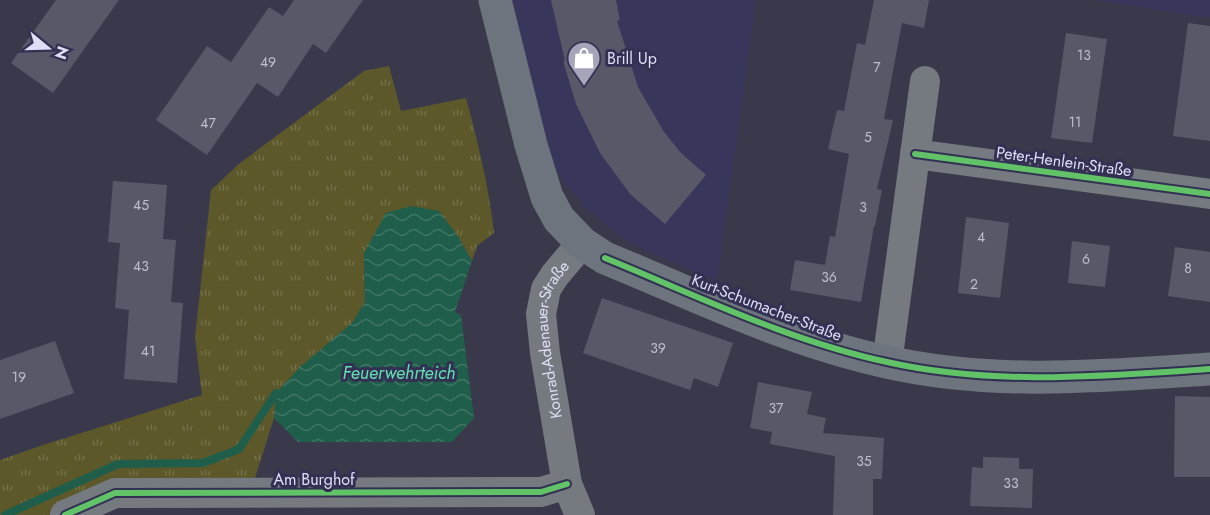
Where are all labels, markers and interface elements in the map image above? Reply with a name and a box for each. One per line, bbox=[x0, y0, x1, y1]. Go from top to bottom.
north arrow bbox=[18, 18, 78, 78]
shop icon: Brill Up bbox=[566, 40, 602, 87]
text: N bbox=[49, 43, 75, 62]
house number: 13 bbox=[1077, 45, 1091, 65]
place label: Brill Up bbox=[607, 47, 657, 70]
house number: 49 bbox=[260, 52, 276, 72]
house number: 7 bbox=[873, 57, 881, 77]
house number: 11 bbox=[1069, 112, 1081, 132]
house number: 47 bbox=[200, 113, 216, 133]
house number: 5 bbox=[864, 127, 872, 147]
street label: Peter-Henlein-Straße bbox=[995, 141, 1133, 182]
house number: 45 bbox=[133, 195, 149, 215]
house number: 3 bbox=[859, 197, 867, 217]
house number: 4 bbox=[977, 227, 985, 247]
house number: 6 bbox=[1082, 249, 1090, 269]
street label: Konrad-Adenauer-Straße bbox=[530, 255, 575, 420]
house number: 43 bbox=[133, 256, 149, 276]
house number: 8 bbox=[1184, 258, 1192, 278]
house number: 36 bbox=[821, 267, 837, 287]
street label: Kurt-Schumacher-Straße bbox=[688, 268, 845, 347]
house number: 2 bbox=[970, 274, 978, 294]
house number: 39 bbox=[650, 338, 666, 358]
house number: 41 bbox=[141, 341, 155, 361]
water label: Feuerwehrteich bbox=[343, 360, 455, 386]
house number: 19 bbox=[12, 367, 26, 387]
house number: 37 bbox=[769, 398, 784, 418]
house number: 35 bbox=[856, 451, 872, 471]
street label: Am Burghof bbox=[273, 468, 355, 491]
house number: 33 bbox=[1003, 473, 1019, 493]

